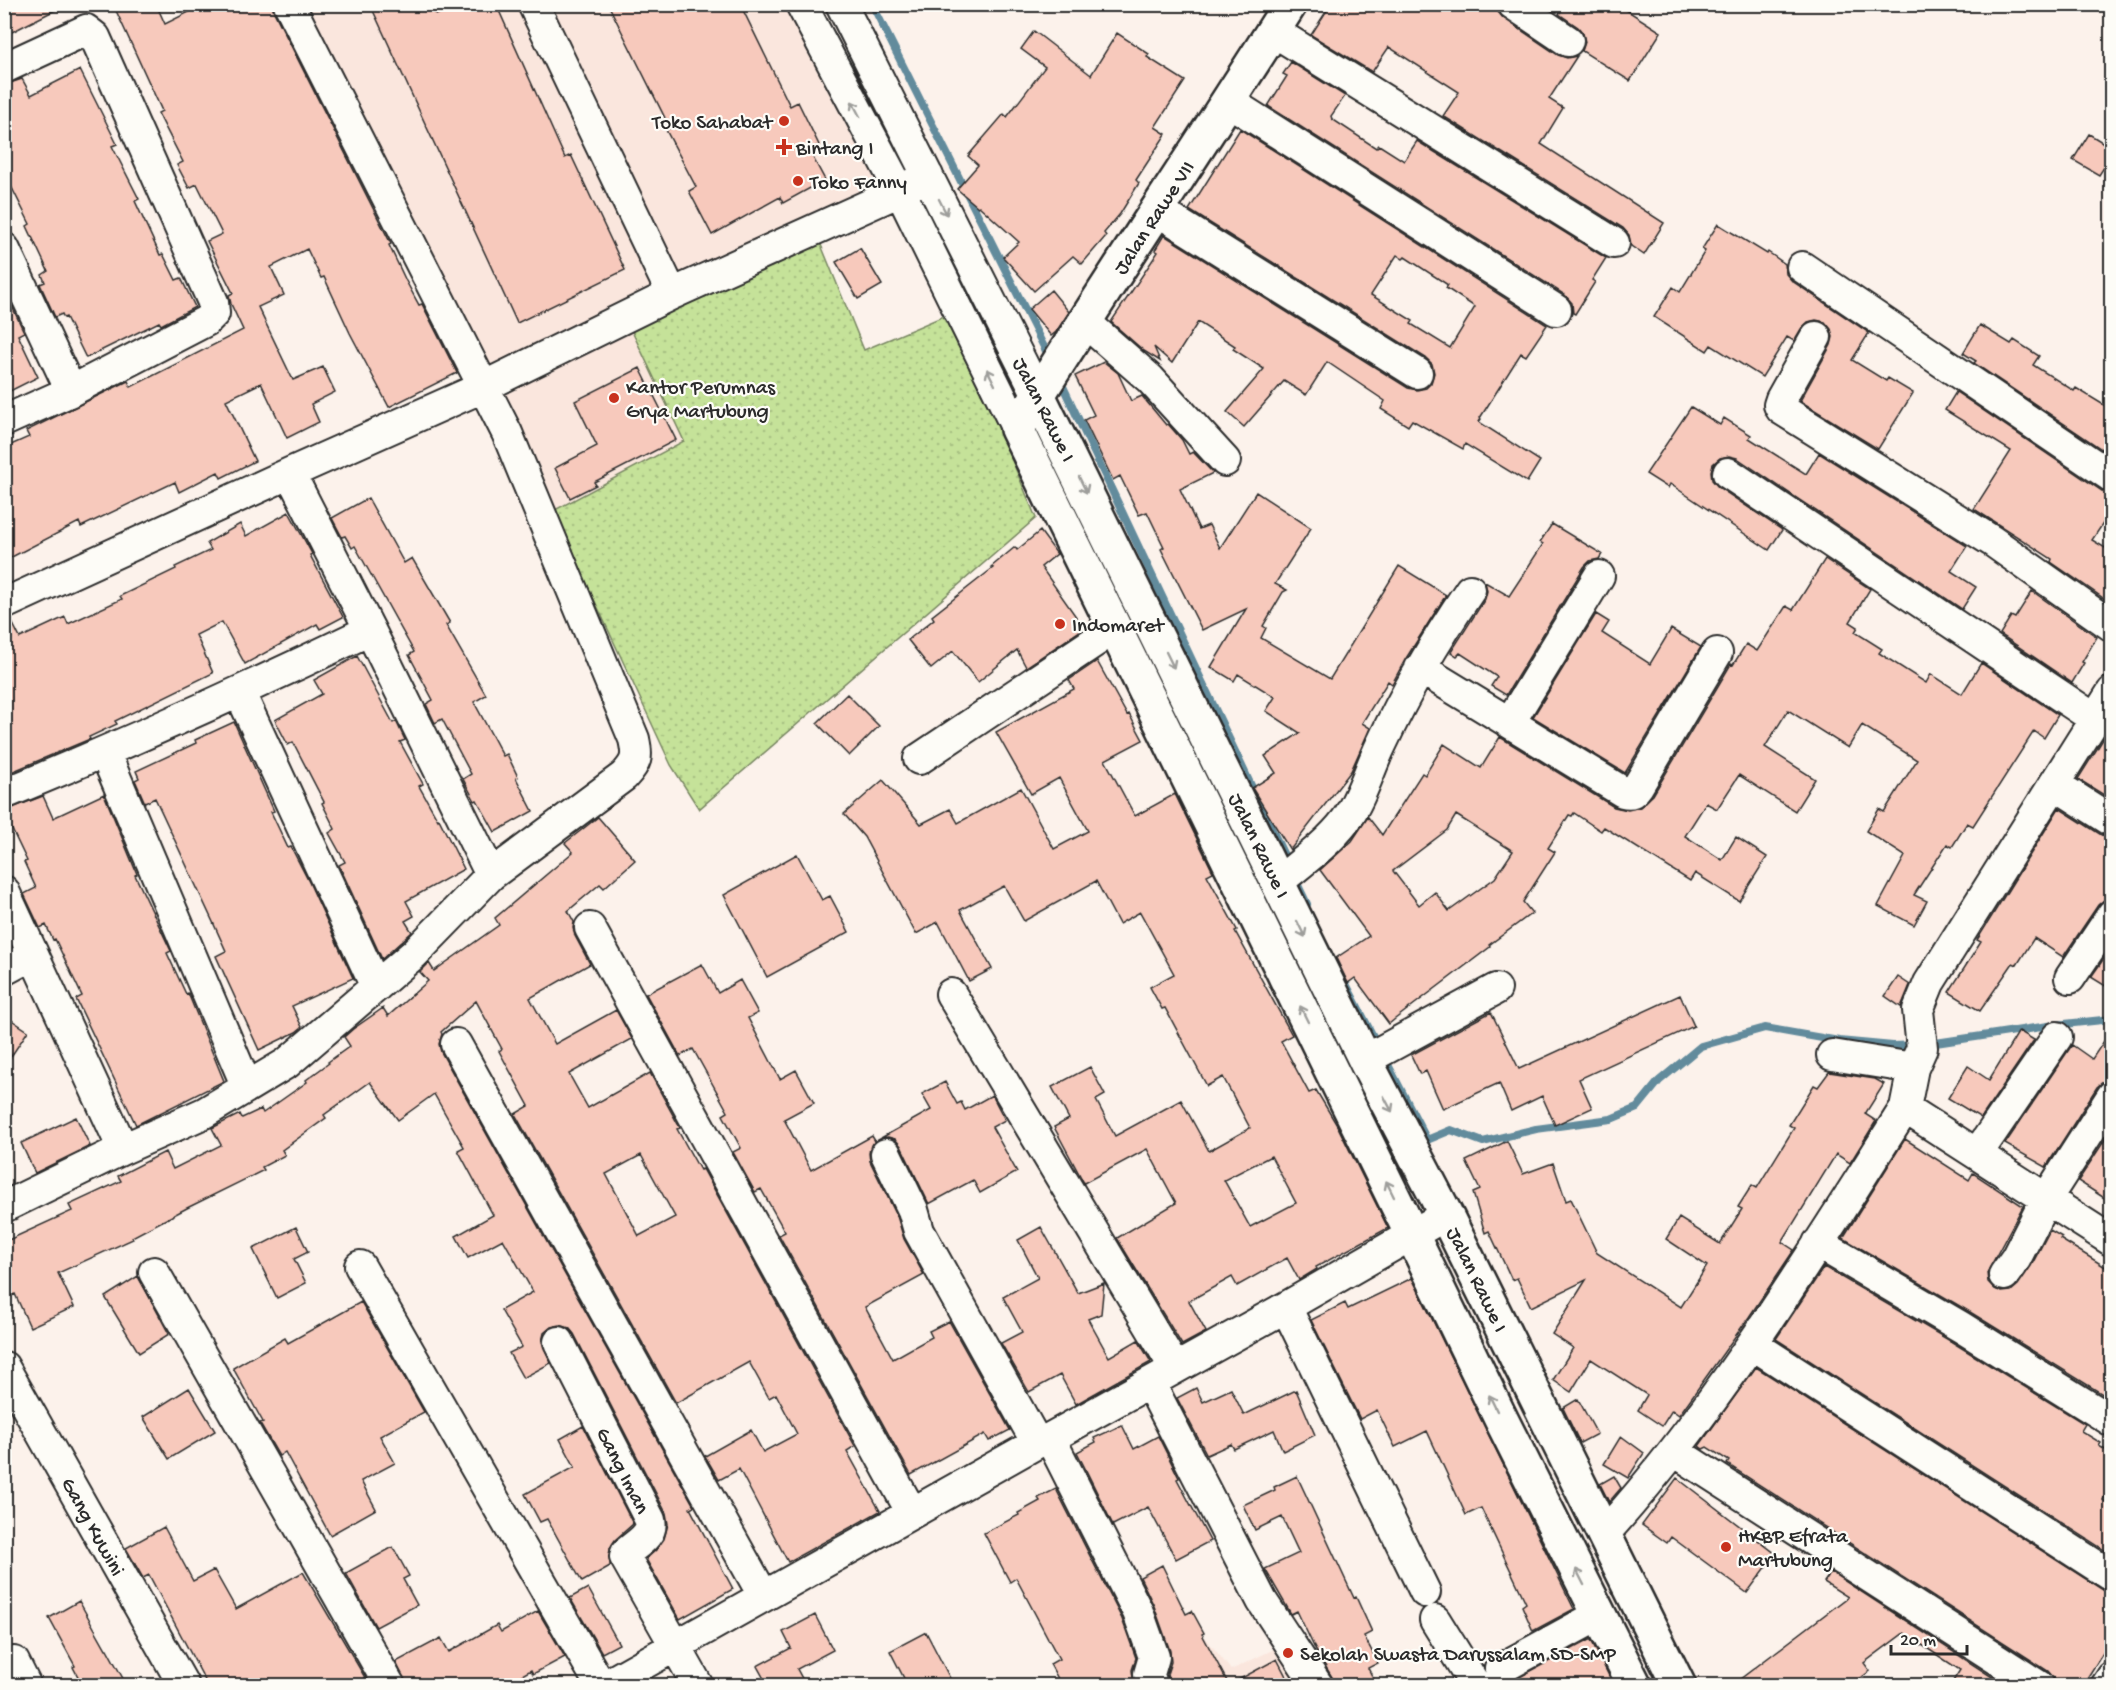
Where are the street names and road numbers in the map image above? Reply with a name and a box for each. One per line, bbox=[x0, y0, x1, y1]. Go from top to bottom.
street label: Jalan Rawe VII bbox=[1110, 157, 1202, 280]
street label: Jalan Rawe I bbox=[1005, 354, 1079, 467]
street label: Jalan Rawe I bbox=[1221, 790, 1293, 903]
street label: Jalan Rawe I bbox=[1439, 1224, 1511, 1337]
street label: Gang Iman bbox=[589, 1424, 653, 1519]
street label: Gang Kuwini bbox=[54, 1474, 128, 1581]

